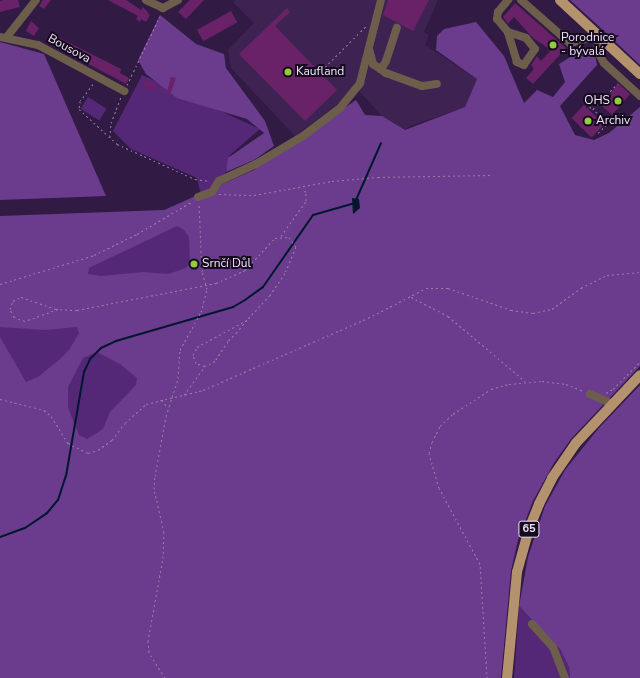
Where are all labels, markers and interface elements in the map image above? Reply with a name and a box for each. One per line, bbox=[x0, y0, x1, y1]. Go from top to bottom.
street label: Bousova bbox=[45, 31, 93, 67]
place label: Porodnice - bývalá bbox=[561, 31, 614, 59]
marker: Porodnice - bývalá bbox=[548, 40, 558, 50]
place label: Kaufland bbox=[296, 65, 344, 79]
marker: Kaufland bbox=[283, 67, 293, 77]
place label: OHS bbox=[584, 94, 610, 108]
marker: OHS bbox=[613, 96, 623, 106]
place label: Archiv bbox=[596, 114, 630, 128]
marker: Archiv bbox=[583, 116, 593, 126]
place label: Srnčí Důl bbox=[202, 257, 251, 271]
marker: Srnčí Důl bbox=[189, 259, 199, 269]
road number: 65 bbox=[518, 520, 540, 538]

